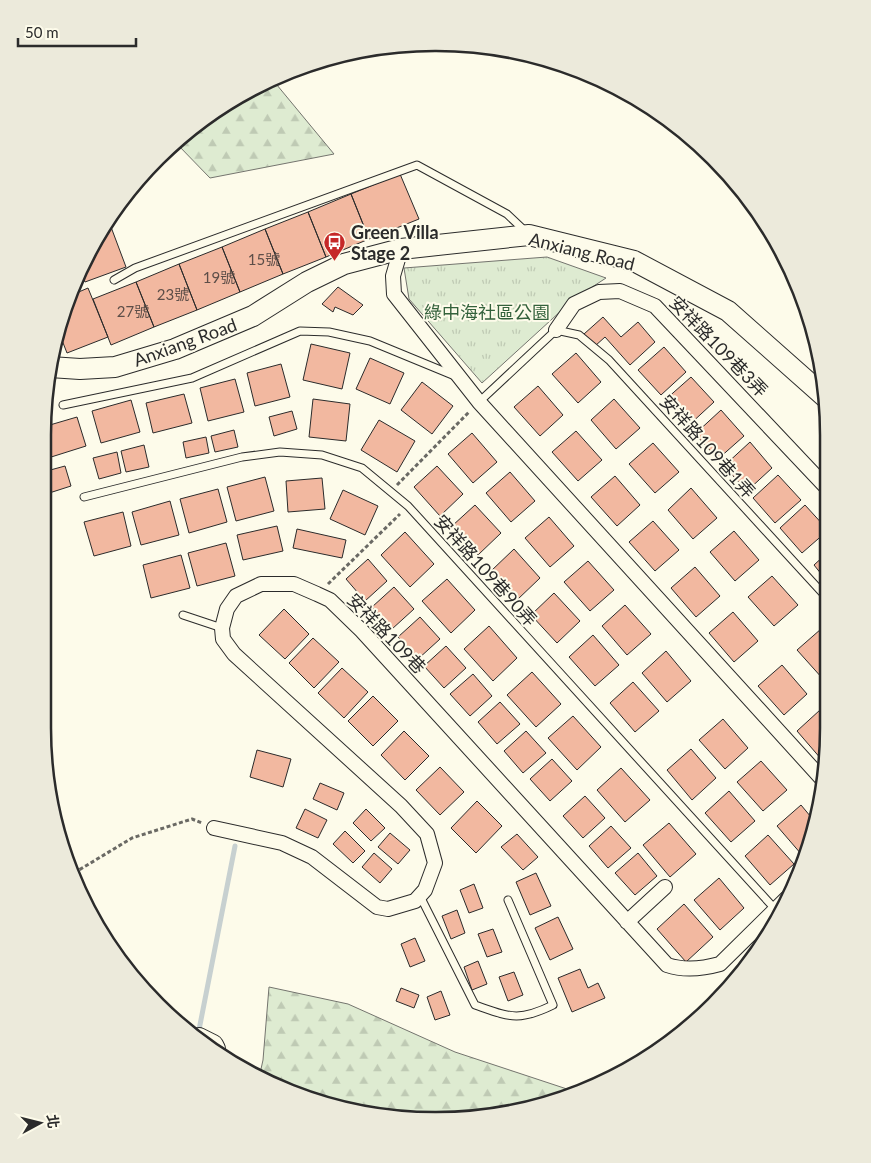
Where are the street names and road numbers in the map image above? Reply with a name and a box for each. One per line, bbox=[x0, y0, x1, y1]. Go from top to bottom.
street label: Anxiang Road bbox=[527, 227, 637, 275]
street label: 安祥路109巷3弄 bbox=[665, 291, 773, 401]
street label: Anxiang Road bbox=[130, 313, 240, 371]
street label: 安祥路109巷1弄 bbox=[656, 390, 760, 502]
street label: 安祥路109巷90弄 bbox=[430, 510, 542, 630]
street label: 安祥路109巷 bbox=[343, 588, 431, 678]

